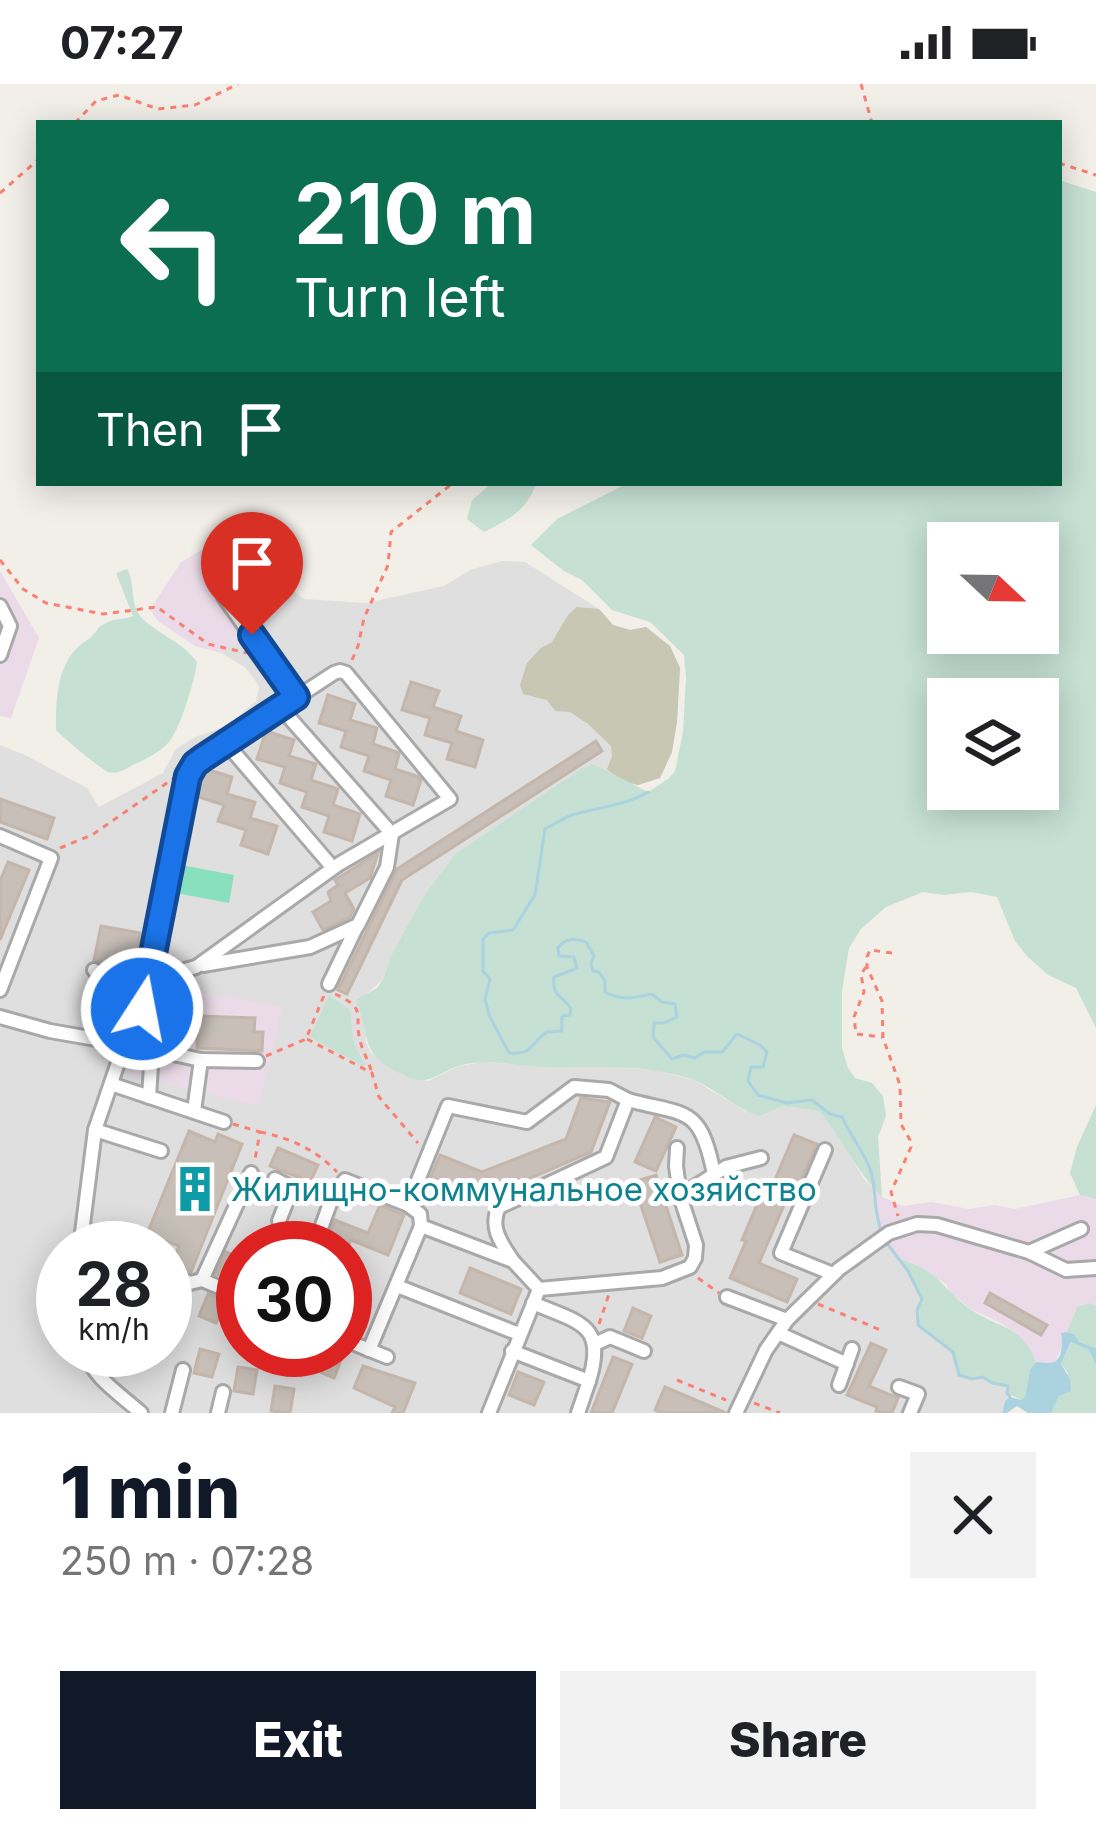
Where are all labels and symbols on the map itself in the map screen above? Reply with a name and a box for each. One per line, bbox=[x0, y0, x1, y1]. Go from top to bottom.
pin bbox=[201, 512, 303, 635]
north arrow bbox=[927, 522, 1059, 654]
position arrow bbox=[79, 946, 205, 1072]
building icon: Жилищно-коммунальное хозяйство bbox=[170, 1164, 220, 1214]
place label: Жилищно-коммунальное хозяйство bbox=[231, 1169, 817, 1209]
speed limit sign: 30 bbox=[216, 1221, 372, 1377]

